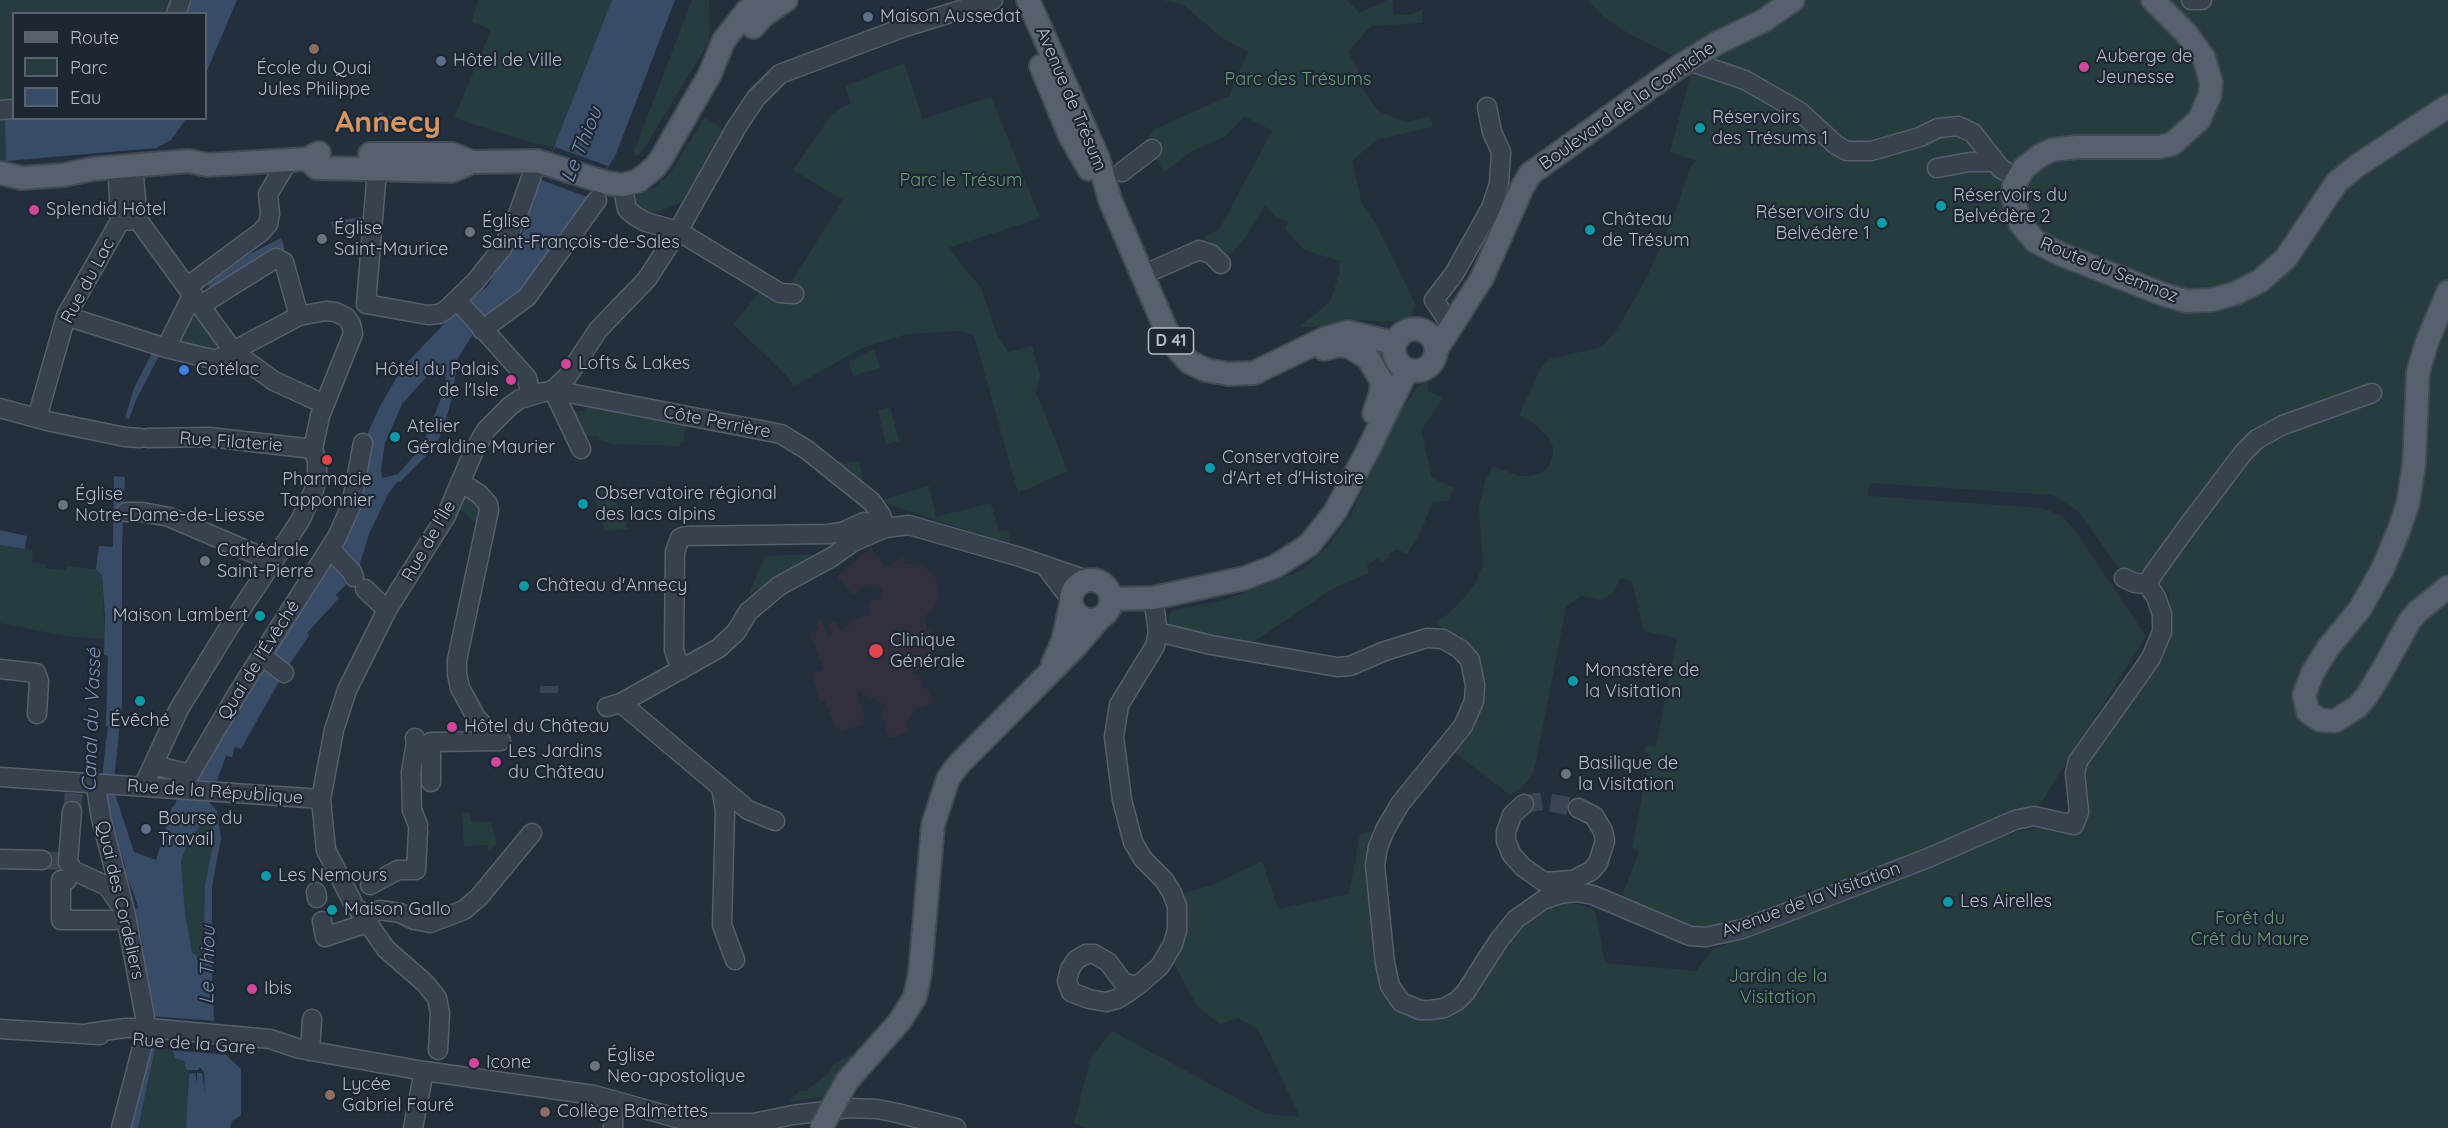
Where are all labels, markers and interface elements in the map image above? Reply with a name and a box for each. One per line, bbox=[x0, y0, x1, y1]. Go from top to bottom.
place label: Maison Aussedat bbox=[880, 6, 1021, 28]
marker: Maison Aussedat bbox=[861, 10, 875, 24]
legend bbox=[12, 12, 207, 120]
street label: Avenue de Trésum bbox=[1031, 24, 1111, 174]
text: Route bbox=[70, 26, 119, 49]
street label: Boulevard de la Corniche bbox=[1535, 37, 1719, 175]
marker: École du Quai Jules Philippe bbox=[307, 42, 321, 56]
place label: Auberge de Jeunesse bbox=[2096, 46, 2192, 88]
place label: Hôtel de Ville bbox=[453, 50, 562, 72]
marker: Hôtel de Ville bbox=[434, 54, 448, 68]
text: Parc bbox=[70, 56, 107, 79]
place label: École du Quai Jules Philippe bbox=[257, 58, 371, 100]
marker: Auberge de Jeunesse bbox=[2077, 60, 2091, 74]
park label: Parc des Trésums bbox=[1225, 69, 1371, 91]
text: Eau bbox=[70, 86, 101, 109]
water label: Le Thiou bbox=[556, 104, 608, 186]
district label: Annecy bbox=[335, 105, 441, 141]
place label: Réservoirs des Trésums 1 bbox=[1712, 107, 1828, 150]
marker: Réservoirs des Trésums 1 bbox=[1693, 121, 1707, 135]
park label: Parc le Trésum bbox=[900, 170, 1022, 192]
place label: Réservoirs du Belvédère 2 bbox=[1953, 185, 2067, 228]
place label: Splendid Hôtel bbox=[46, 199, 166, 221]
marker: Réservoirs du Belvédère 2 bbox=[1934, 199, 1948, 213]
place label: Réservoirs du Belvédère 1 bbox=[1756, 202, 1870, 244]
marker: Splendid Hôtel bbox=[27, 203, 41, 217]
place label: Château de Trésum bbox=[1602, 209, 1690, 252]
place label: Église Saint-François-de-Sales bbox=[482, 211, 680, 254]
marker: Réservoirs du Belvédère 1 bbox=[1875, 216, 1889, 230]
place label: Église Saint-Maurice bbox=[334, 218, 449, 260]
marker: Château de Trésum bbox=[1583, 223, 1597, 237]
marker: Église Saint-François-de-Sales bbox=[463, 225, 477, 239]
marker: Église Saint-Maurice bbox=[315, 232, 329, 246]
street label: Route du Semnoz bbox=[2037, 232, 2181, 308]
street label: Rue du Lac bbox=[57, 235, 119, 327]
road number: D 41 bbox=[1148, 328, 1194, 354]
place label: Lofts & Lakes bbox=[578, 353, 690, 375]
marker: Lofts & Lakes bbox=[559, 357, 573, 371]
place label: Cotélac bbox=[196, 359, 259, 381]
place label: Hôtel du Palais de l'Isle bbox=[375, 359, 499, 401]
marker: Cotélac bbox=[177, 363, 191, 377]
marker: Hôtel du Palais de l'Isle bbox=[504, 373, 518, 387]
street label: Côte Perrière bbox=[661, 401, 773, 443]
place label: Atelier Géraldine Maurier bbox=[407, 416, 555, 458]
street label: Rue Filaterie bbox=[179, 428, 283, 456]
marker: Atelier Géraldine Maurier bbox=[388, 430, 402, 444]
place label: Conservatoire d'Art et d'Histoire bbox=[1222, 447, 1364, 490]
marker: Pharmacie Tapponnier bbox=[320, 453, 334, 467]
marker: Conservatoire d'Art et d'Histoire bbox=[1203, 461, 1217, 475]
place label: Pharmacie Tapponnier bbox=[280, 469, 374, 512]
place label: Observatoire régional des lacs alpins bbox=[595, 483, 777, 526]
place label: Église Notre-Dame-de-Liesse bbox=[75, 484, 265, 526]
street label: Rue de l'Île bbox=[397, 497, 461, 585]
marker: Observatoire régional des lacs alpins bbox=[576, 497, 590, 511]
marker: Église Notre-Dame-de-Liesse bbox=[56, 498, 70, 512]
place label: Cathédrale Saint-Pierre bbox=[217, 540, 314, 582]
marker: Cathédrale Saint-Pierre bbox=[198, 554, 212, 568]
place label: Château d'Annecy bbox=[536, 575, 688, 597]
marker: Château d'Annecy bbox=[517, 579, 531, 593]
street label: Quai de l'Évêché bbox=[214, 596, 304, 724]
place label: Maison Lambert bbox=[113, 605, 248, 627]
marker: Maison Lambert bbox=[253, 609, 267, 623]
place label: Clinique Générale bbox=[890, 630, 965, 672]
marker: Clinique Générale bbox=[867, 642, 885, 660]
water label: Canal du Vassé bbox=[78, 648, 106, 792]
place label: Monastère de la Visitation bbox=[1585, 660, 1699, 702]
marker: Monastère de la Visitation bbox=[1566, 674, 1580, 688]
marker: Évêché bbox=[133, 694, 147, 708]
place label: Évêché bbox=[110, 710, 170, 732]
place label: Hôtel du Château bbox=[464, 716, 610, 738]
marker: Hôtel du Château bbox=[445, 720, 459, 734]
place label: Les Jardins du Château bbox=[508, 741, 604, 783]
place label: Basilique de la Visitation bbox=[1578, 753, 1678, 795]
marker: Les Jardins du Château bbox=[489, 755, 503, 769]
marker: Basilique de la Visitation bbox=[1559, 767, 1573, 781]
street label: Rue de la République bbox=[126, 775, 304, 809]
place label: Bourse du Travail bbox=[158, 808, 243, 850]
street label: Quai des Cordeliers bbox=[91, 819, 149, 981]
marker: Bourse du Travail bbox=[139, 822, 153, 836]
street label: Avenue de la Visitation bbox=[1719, 858, 1903, 942]
place label: Les Nemours bbox=[278, 865, 387, 887]
marker: Les Nemours bbox=[259, 869, 273, 883]
place label: Les Airelles bbox=[1960, 891, 2052, 913]
marker: Les Airelles bbox=[1941, 895, 1955, 909]
place label: Maison Gallo bbox=[344, 899, 451, 921]
marker: Maison Gallo bbox=[325, 903, 339, 917]
park label: Forêt du Crêt du Maure bbox=[2191, 908, 2309, 950]
water label: Le Thiou bbox=[195, 926, 221, 1004]
park label: Jardin de la Visitation bbox=[1729, 966, 1827, 1008]
place label: Ibis bbox=[264, 978, 292, 1000]
marker: Ibis bbox=[245, 982, 259, 996]
street label: Rue de la Gare bbox=[132, 1029, 256, 1059]
place label: Église Neo-apostolique bbox=[607, 1045, 745, 1088]
place label: Icone bbox=[486, 1052, 531, 1074]
marker: Icone bbox=[467, 1056, 481, 1070]
marker: Église Neo-apostolique bbox=[588, 1059, 602, 1073]
place label: Lycée Gabriel Fauré bbox=[342, 1074, 454, 1116]
marker: Lycée Gabriel Fauré bbox=[323, 1088, 337, 1102]
place label: Collège Balmettes bbox=[557, 1101, 708, 1123]
marker: Collège Balmettes bbox=[538, 1105, 552, 1119]

